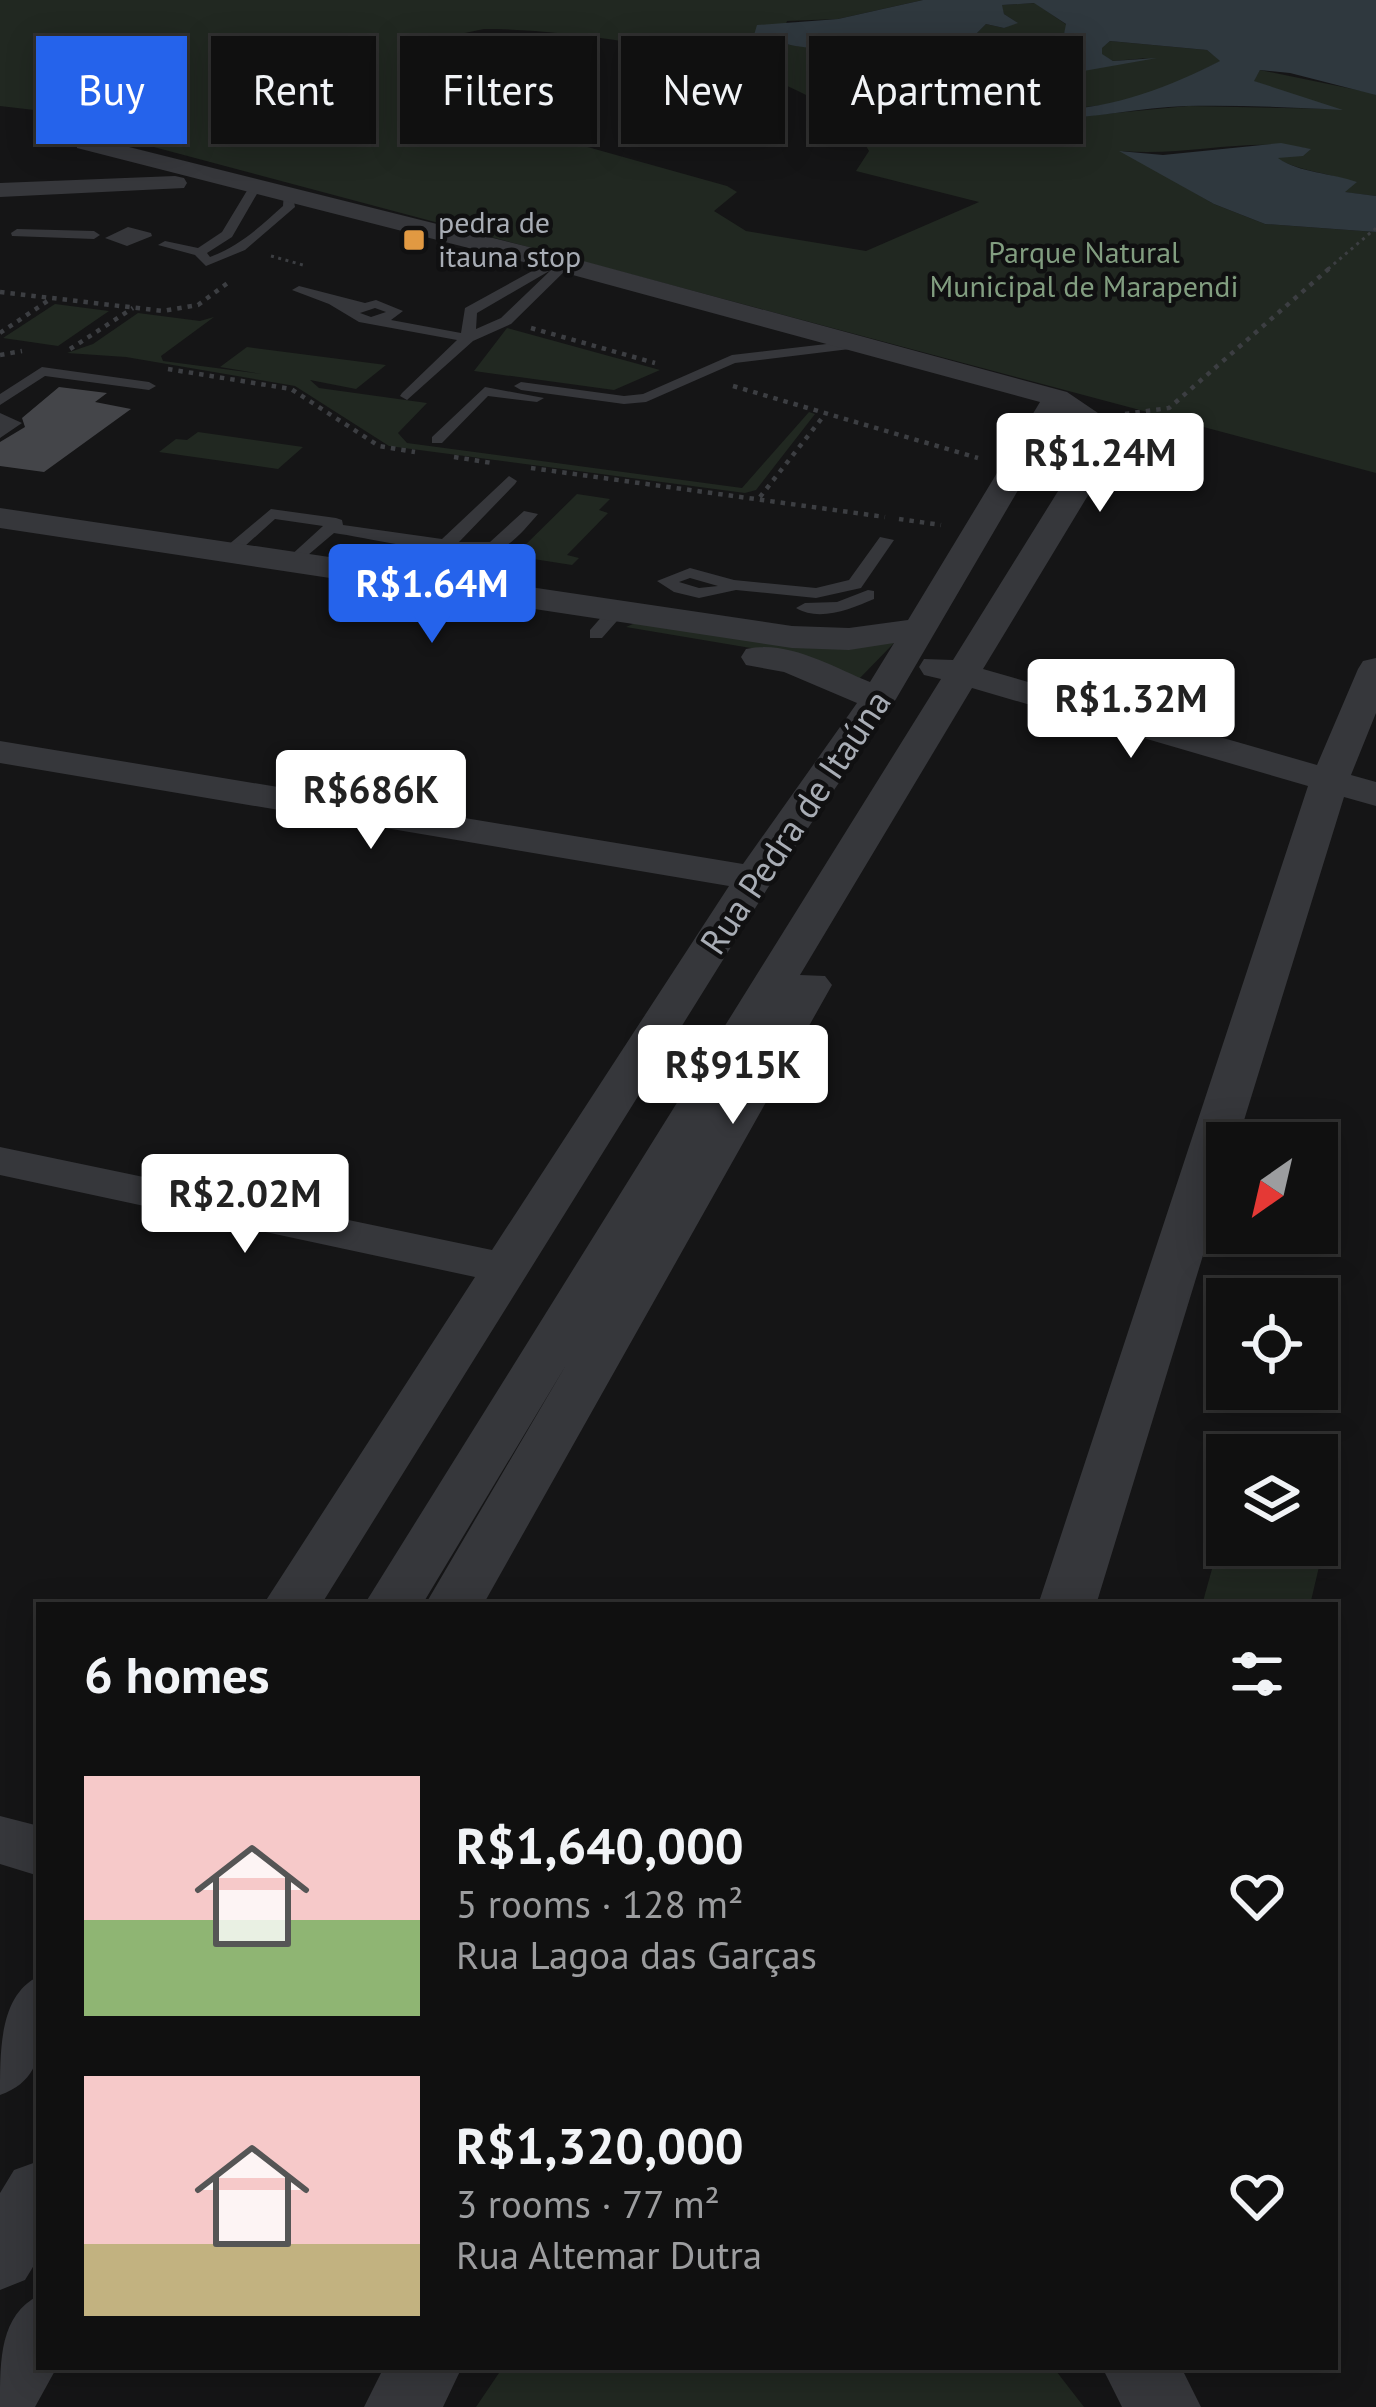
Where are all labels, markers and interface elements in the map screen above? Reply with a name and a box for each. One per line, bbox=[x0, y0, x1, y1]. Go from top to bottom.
chip: Buy bbox=[36, 36, 187, 144]
chip: Rent bbox=[211, 36, 376, 144]
chip: Filters bbox=[400, 36, 597, 144]
chip: New bbox=[621, 36, 785, 144]
chip: Apartment bbox=[809, 36, 1083, 144]
place label: pedra de itauna stop bbox=[438, 202, 581, 275]
marker: pedra de itauna stop bbox=[401, 227, 427, 253]
park label: Parque Natural Municipal de Marapendi bbox=[930, 232, 1238, 305]
pin: R$1.24M bbox=[989, 413, 1211, 515]
text: R$1.24M bbox=[1024, 426, 1176, 477]
pin: R$1.64M bbox=[321, 544, 543, 646]
text: R$1.64M bbox=[356, 557, 508, 608]
pin: R$1.32M bbox=[1020, 659, 1242, 761]
text: R$1.32M bbox=[1055, 672, 1207, 723]
street label: Rua Pedra de Itaúna bbox=[689, 681, 900, 963]
pin: R$686K bbox=[273, 750, 469, 852]
text: R$686K bbox=[303, 763, 439, 814]
pin: R$915K bbox=[635, 1025, 831, 1127]
text: R$915K bbox=[665, 1038, 801, 1089]
north arrow bbox=[1206, 1122, 1338, 1254]
map controls bbox=[1206, 1122, 1338, 1566]
pin: R$2.02M bbox=[134, 1154, 356, 1256]
text: R$2.02M bbox=[169, 1167, 321, 1218]
button: locate bbox=[1206, 1278, 1338, 1410]
button: layers bbox=[1206, 1434, 1338, 1566]
text: 6 homes bbox=[84, 1641, 270, 1707]
icon: filters bbox=[1224, 1641, 1290, 1707]
text: R$1,640,000 bbox=[456, 1812, 744, 1878]
icon: home bbox=[180, 1824, 324, 1968]
icon: heart bbox=[1224, 1863, 1290, 1929]
text: 5 rooms · 128 m² bbox=[456, 1878, 743, 1929]
text: Rua Lagoa das Garças bbox=[456, 1929, 817, 1980]
text: R$1,320,000 bbox=[456, 2112, 744, 2178]
icon: home bbox=[180, 2124, 324, 2268]
icon: heart bbox=[1224, 2163, 1290, 2229]
text: 3 rooms · 77 m² bbox=[456, 2178, 720, 2229]
text: Rua Altemar Dutra bbox=[456, 2229, 762, 2280]

